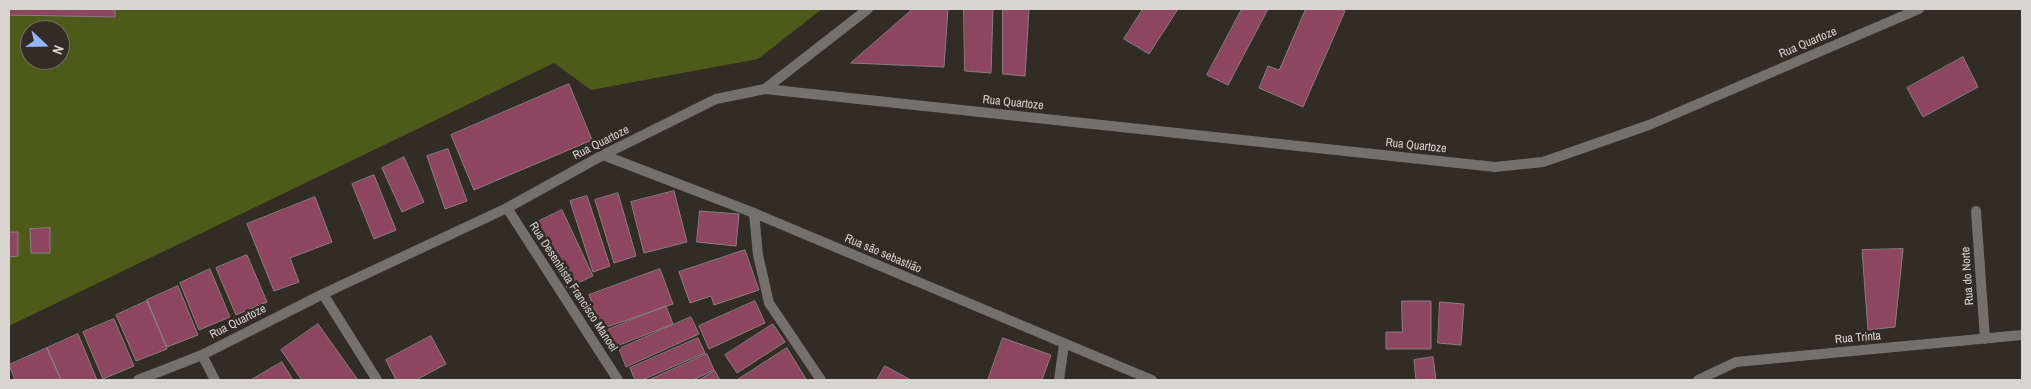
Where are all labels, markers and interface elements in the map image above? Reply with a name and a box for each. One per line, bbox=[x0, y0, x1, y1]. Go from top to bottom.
north arrow bbox=[20, 20, 70, 70]
street label: Rua Quartoze bbox=[1777, 24, 1839, 62]
text: N bbox=[48, 43, 68, 57]
street label: Rua Quartoze bbox=[982, 93, 1044, 113]
street label: Rua Quartoze bbox=[570, 123, 632, 163]
street label: Rua Quartoze bbox=[1385, 136, 1447, 156]
street label: Rua Desenhista Francisco Manoel bbox=[526, 220, 620, 354]
street label: Rua são sebastião bbox=[842, 231, 924, 277]
street label: Rua do Norte bbox=[1959, 246, 1977, 306]
street label: Rua Quartoze bbox=[207, 302, 269, 342]
street label: Rua Trinta bbox=[1834, 329, 1882, 347]

